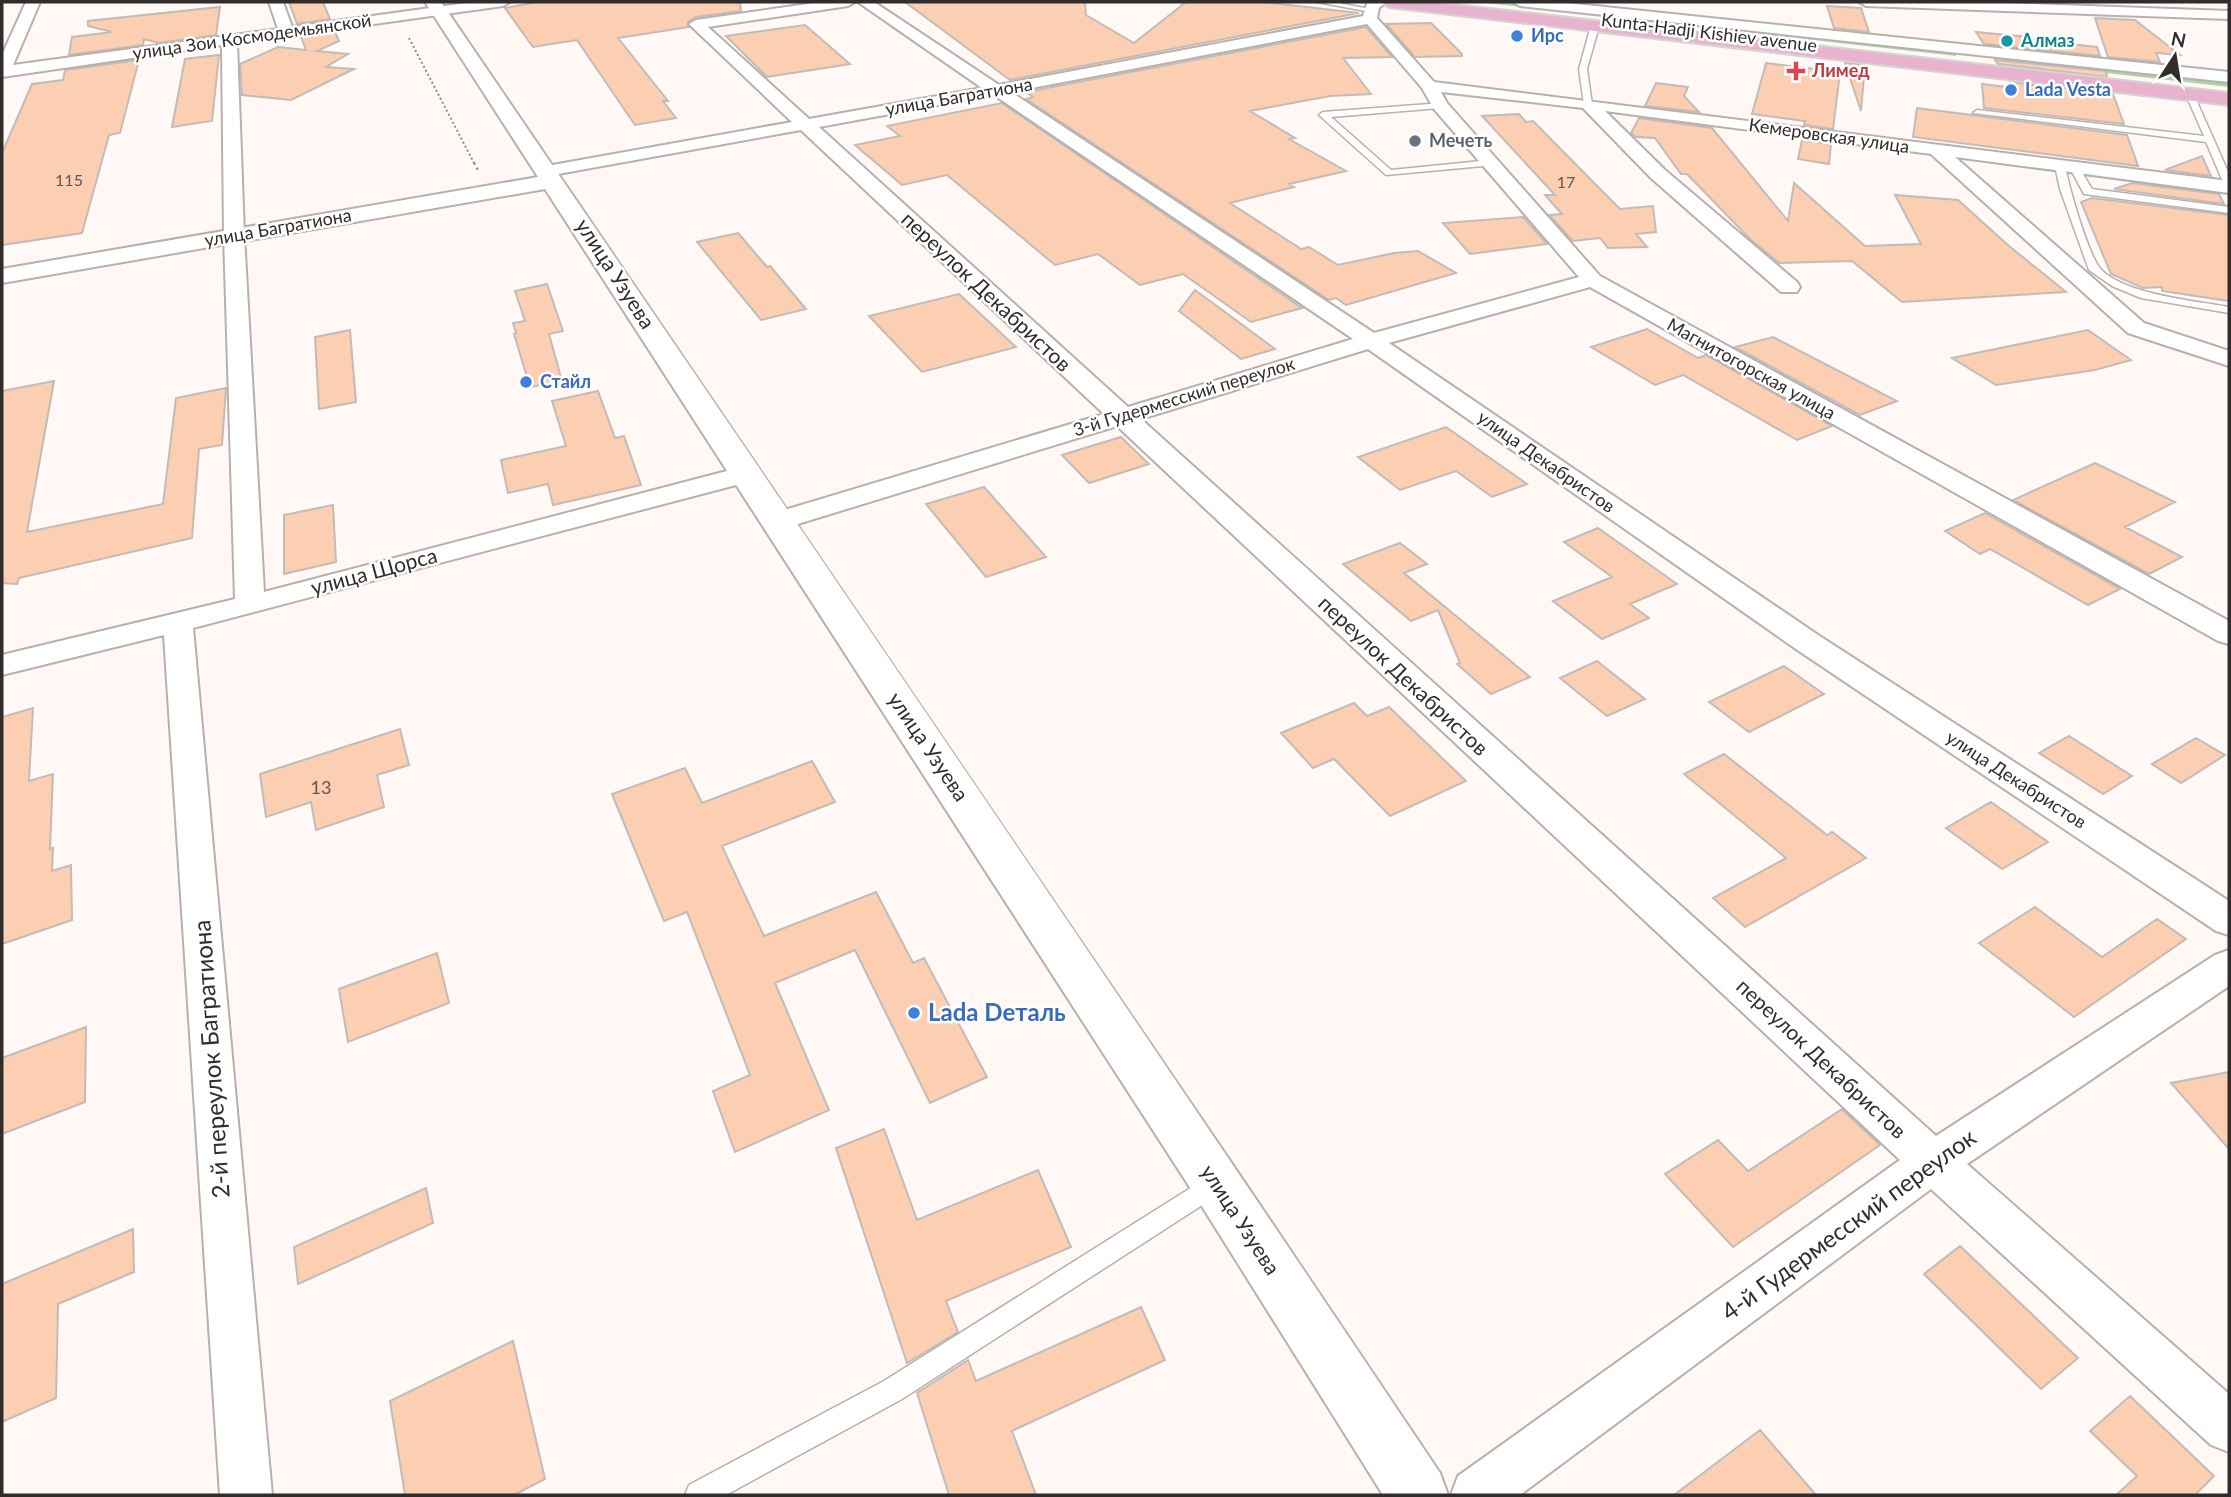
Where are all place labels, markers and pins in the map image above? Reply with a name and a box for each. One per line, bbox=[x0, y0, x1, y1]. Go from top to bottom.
place label: Ирс bbox=[1531, 24, 1564, 46]
marker: Ирс bbox=[1509, 28, 1525, 44]
place label: Алмаз bbox=[2020, 29, 2075, 51]
marker: Алмаз bbox=[1999, 33, 2015, 49]
place label: Лимед bbox=[1811, 59, 1870, 81]
marker: Лимед bbox=[1786, 61, 1806, 81]
place label: Lada Vesta bbox=[2025, 78, 2111, 100]
marker: Lada Vesta bbox=[2003, 82, 2019, 98]
place label: Мечеть bbox=[1429, 129, 1493, 151]
marker: Мечеть bbox=[1407, 133, 1423, 149]
place label: Стайл bbox=[540, 370, 591, 392]
marker: Стайл bbox=[518, 374, 534, 390]
place label: Lada Dеталь bbox=[928, 997, 1066, 1026]
marker: Lada Dеталь bbox=[906, 1005, 922, 1021]

